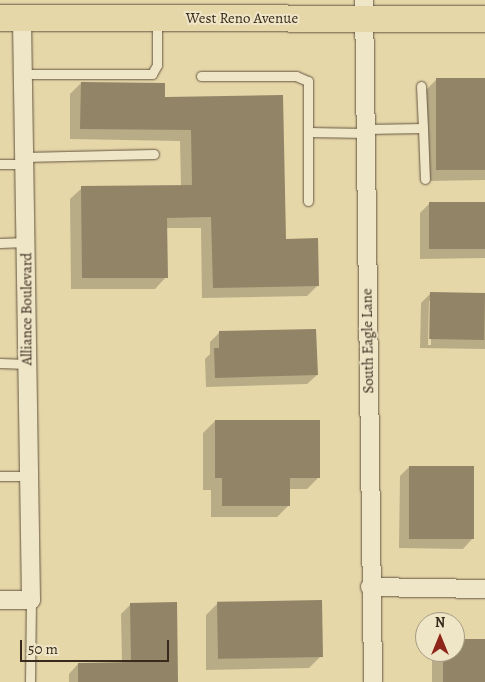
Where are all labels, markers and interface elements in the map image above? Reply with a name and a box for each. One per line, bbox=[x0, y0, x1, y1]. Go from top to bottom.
street label: West Reno Avenue bbox=[186, 10, 298, 28]
street label: Alliance Boulevard bbox=[18, 253, 36, 365]
street label: South Eagle Lane bbox=[358, 288, 378, 394]
north arrow bbox=[415, 612, 465, 662]
text: N bbox=[435, 613, 445, 632]
scale bar bbox=[22, 630, 171, 662]
text: 50 m bbox=[28, 639, 58, 659]

